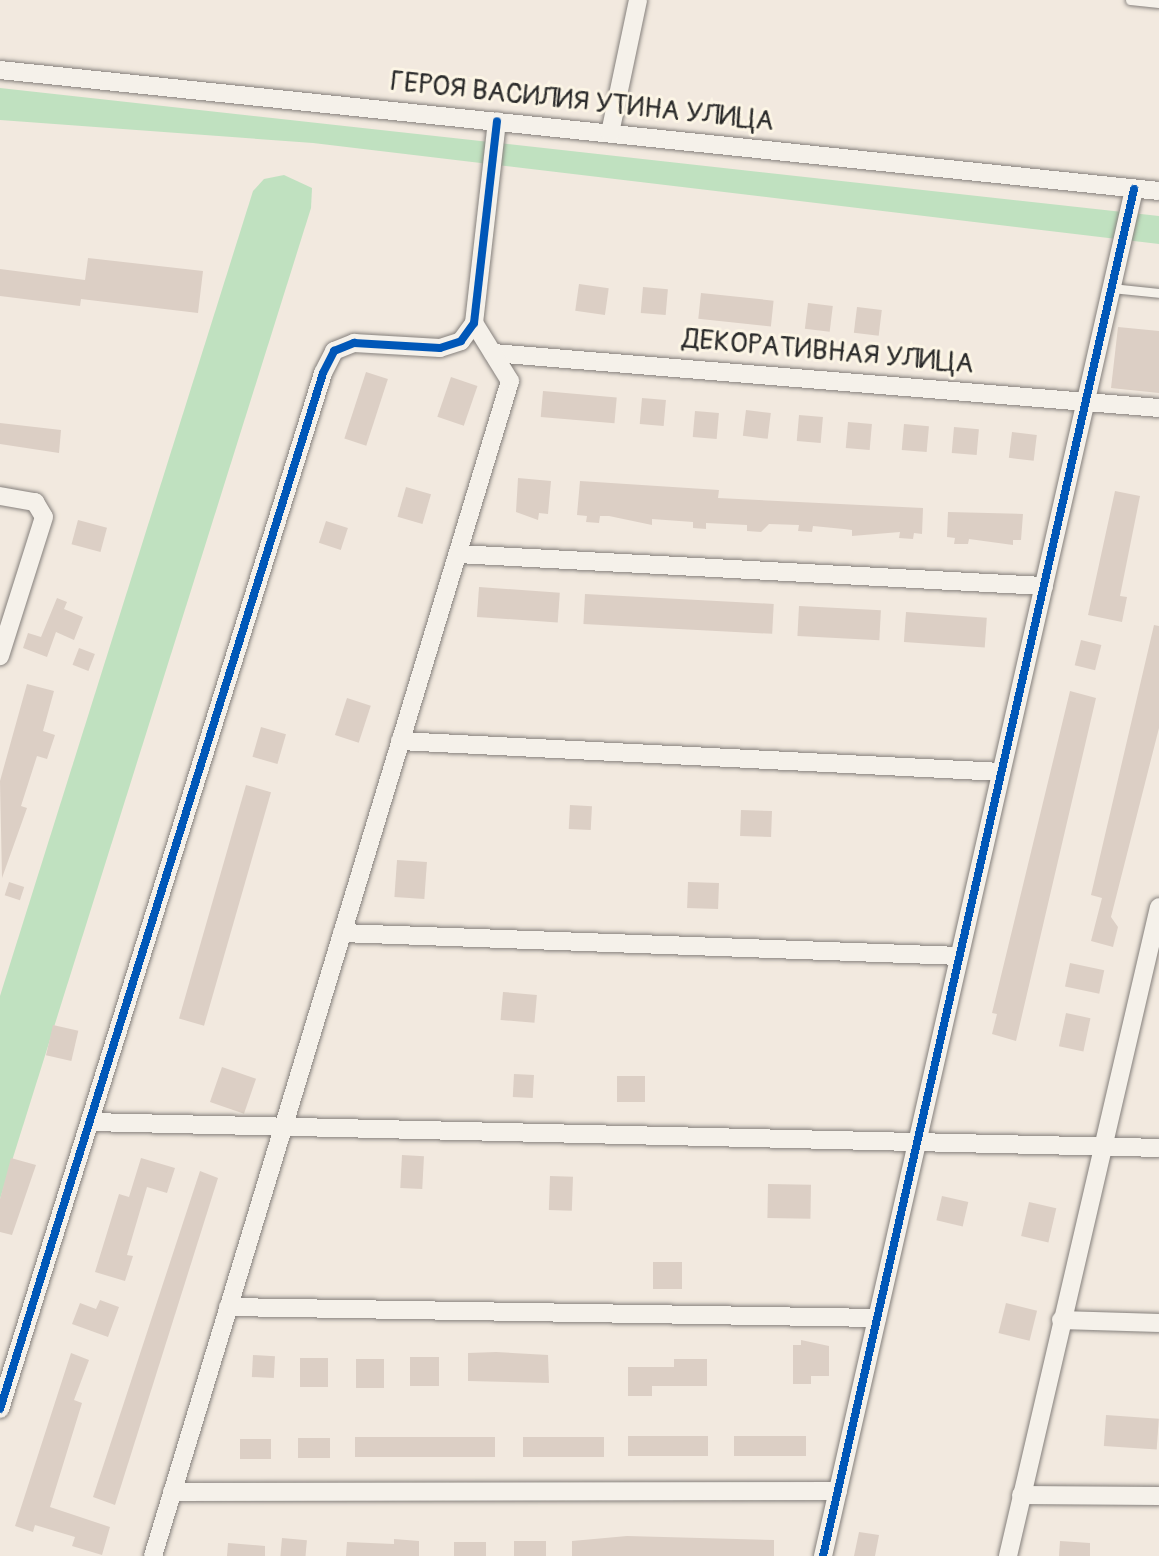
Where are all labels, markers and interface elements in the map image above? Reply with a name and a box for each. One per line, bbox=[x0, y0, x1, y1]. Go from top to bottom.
street label: ГЕРОЯ ВАСИЛИЯ УТИНА УЛИЦА bbox=[389, 65, 775, 139]
street label: ДЕКОРАТИВНАЯ УЛИЦА bbox=[681, 323, 975, 381]

